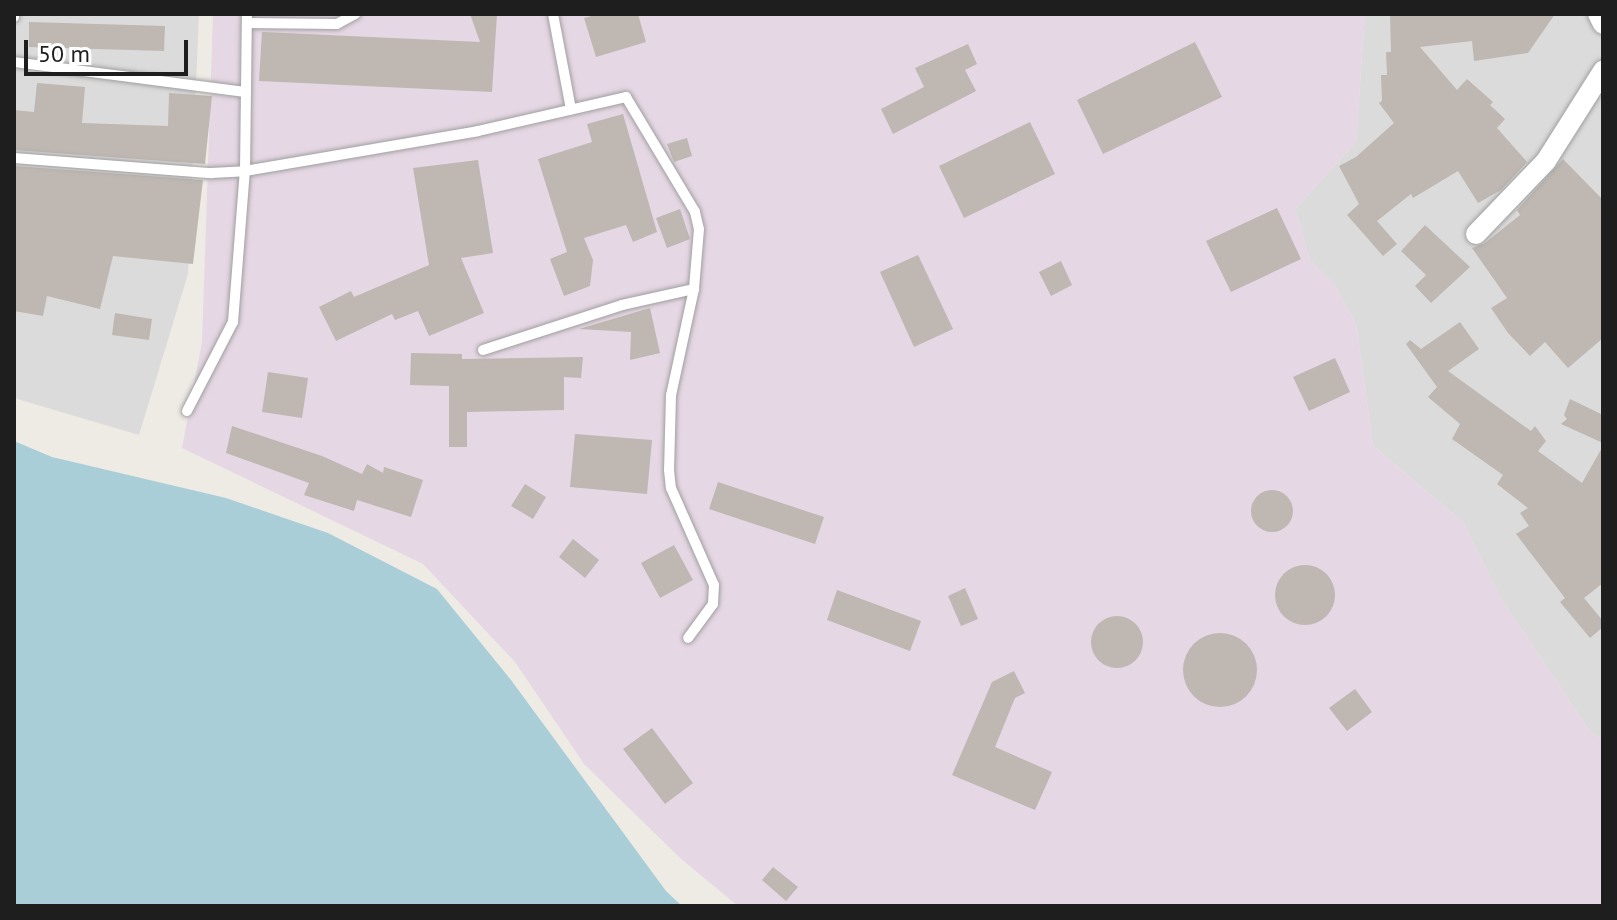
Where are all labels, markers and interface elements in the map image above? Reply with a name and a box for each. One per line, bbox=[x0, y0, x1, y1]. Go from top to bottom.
scale bar bbox=[28, 24, 192, 74]
text: 50 m bbox=[38, 38, 90, 69]

